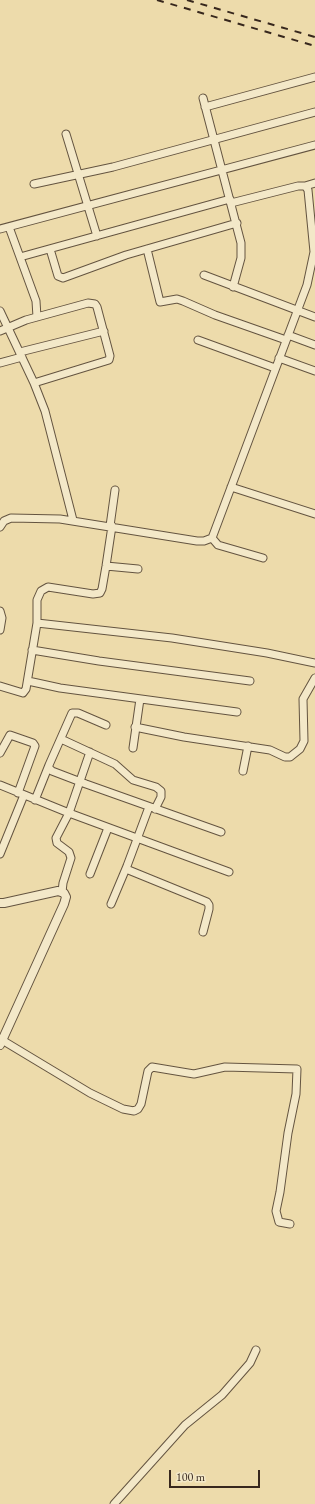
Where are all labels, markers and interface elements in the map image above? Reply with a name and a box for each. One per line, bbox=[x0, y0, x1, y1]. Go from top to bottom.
scale bar bbox=[171, 1462, 262, 1488]
text: 100 m bbox=[176, 1469, 205, 1485]

